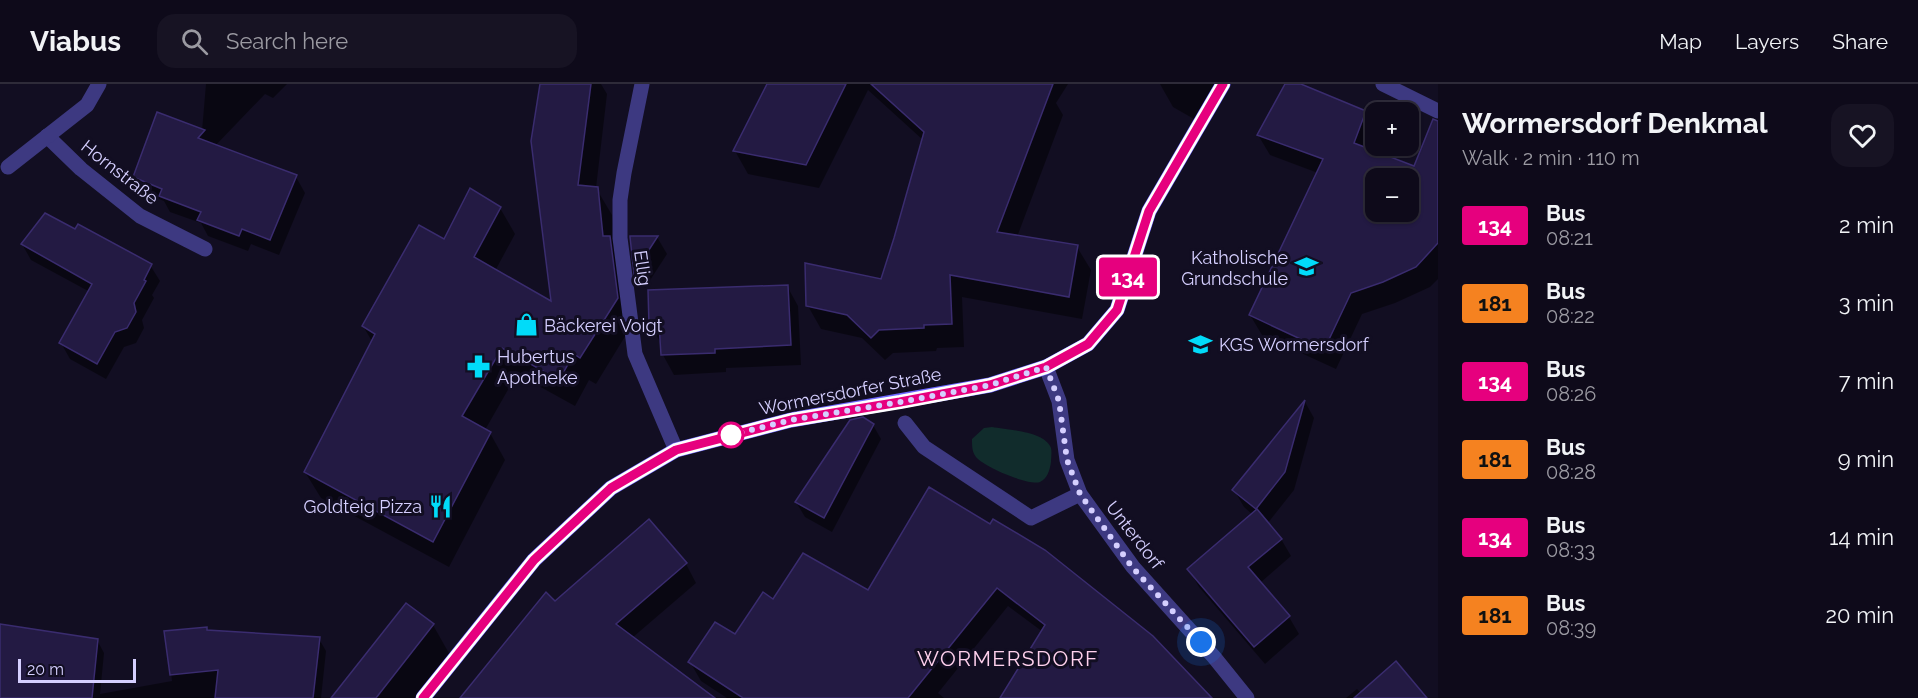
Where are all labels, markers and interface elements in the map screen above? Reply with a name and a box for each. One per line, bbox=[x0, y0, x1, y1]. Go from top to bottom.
search box bbox=[157, 14, 577, 68]
text: Viabus bbox=[30, 25, 121, 58]
icon: search bbox=[178, 25, 211, 58]
text: Search here bbox=[226, 28, 348, 54]
text: Map bbox=[1659, 29, 1702, 54]
text: Layers bbox=[1735, 29, 1799, 54]
text: Share bbox=[1832, 29, 1888, 54]
map controls bbox=[1365, 102, 1419, 222]
button: + bbox=[1365, 102, 1419, 156]
button: heart bbox=[1831, 104, 1894, 167]
text: Wormersdorf Denkmal bbox=[1462, 107, 1768, 140]
street label: Hornstraße bbox=[77, 135, 163, 209]
text: Walk · 2 min · 110 m bbox=[1462, 146, 1640, 170]
button: − bbox=[1365, 168, 1419, 222]
text: Bus bbox=[1546, 200, 1585, 226]
text: 2 min bbox=[1839, 212, 1894, 238]
text: 134 bbox=[1478, 213, 1512, 238]
text: 08:21 bbox=[1546, 226, 1593, 250]
place label: Katholische Grundschule bbox=[1181, 247, 1288, 289]
street label: Ellig bbox=[630, 249, 656, 287]
school or university icon: Katholische Grundschule bbox=[1293, 254, 1319, 280]
line badge: 134 bbox=[1094, 258, 1162, 296]
text: 134 bbox=[1111, 265, 1145, 290]
text: Bus bbox=[1546, 278, 1585, 304]
text: 3 min bbox=[1839, 290, 1894, 316]
text: 181 bbox=[1478, 291, 1512, 316]
text: 08:22 bbox=[1546, 304, 1595, 328]
shop icon: Bäckerei Voigt bbox=[513, 312, 539, 338]
place label: Bäckerei Voigt bbox=[544, 315, 663, 336]
school or university icon: KGS Wormersdorf bbox=[1188, 331, 1214, 357]
place label: KGS Wormersdorf bbox=[1219, 334, 1370, 355]
place label: Hubertus Apotheke bbox=[497, 346, 578, 388]
pharmacy icon: Hubertus Apotheke bbox=[466, 353, 492, 379]
text: Bus bbox=[1546, 356, 1585, 382]
street label: Wormersdorfer Straße bbox=[757, 363, 943, 419]
text: 7 min bbox=[1839, 368, 1894, 394]
text: 134 bbox=[1478, 369, 1512, 394]
text: 08:26 bbox=[1546, 382, 1596, 406]
unlabelled marker bbox=[718, 422, 744, 448]
text: Bus bbox=[1546, 434, 1585, 460]
text: 9 min bbox=[1838, 446, 1894, 472]
text: 181 bbox=[1478, 447, 1512, 472]
text: 08:28 bbox=[1546, 460, 1596, 484]
restaurant icon: Goldteig Pizza bbox=[427, 493, 453, 519]
place label: Goldteig Pizza bbox=[304, 496, 422, 517]
street label: Unterdorf bbox=[1102, 497, 1169, 574]
text: Bus bbox=[1546, 512, 1585, 538]
text: 14 min bbox=[1829, 524, 1894, 550]
text: 134 bbox=[1478, 525, 1512, 550]
text: 08:33 bbox=[1546, 538, 1595, 562]
text: Bus bbox=[1546, 590, 1585, 616]
text: 20 min bbox=[1826, 602, 1894, 628]
text: 181 bbox=[1478, 603, 1512, 628]
text: 08:39 bbox=[1546, 616, 1596, 640]
your location bbox=[1186, 627, 1216, 657]
district label: WORMERSDORF bbox=[917, 646, 1099, 671]
scale bar bbox=[18, 656, 136, 684]
text: 20 m bbox=[27, 660, 64, 679]

